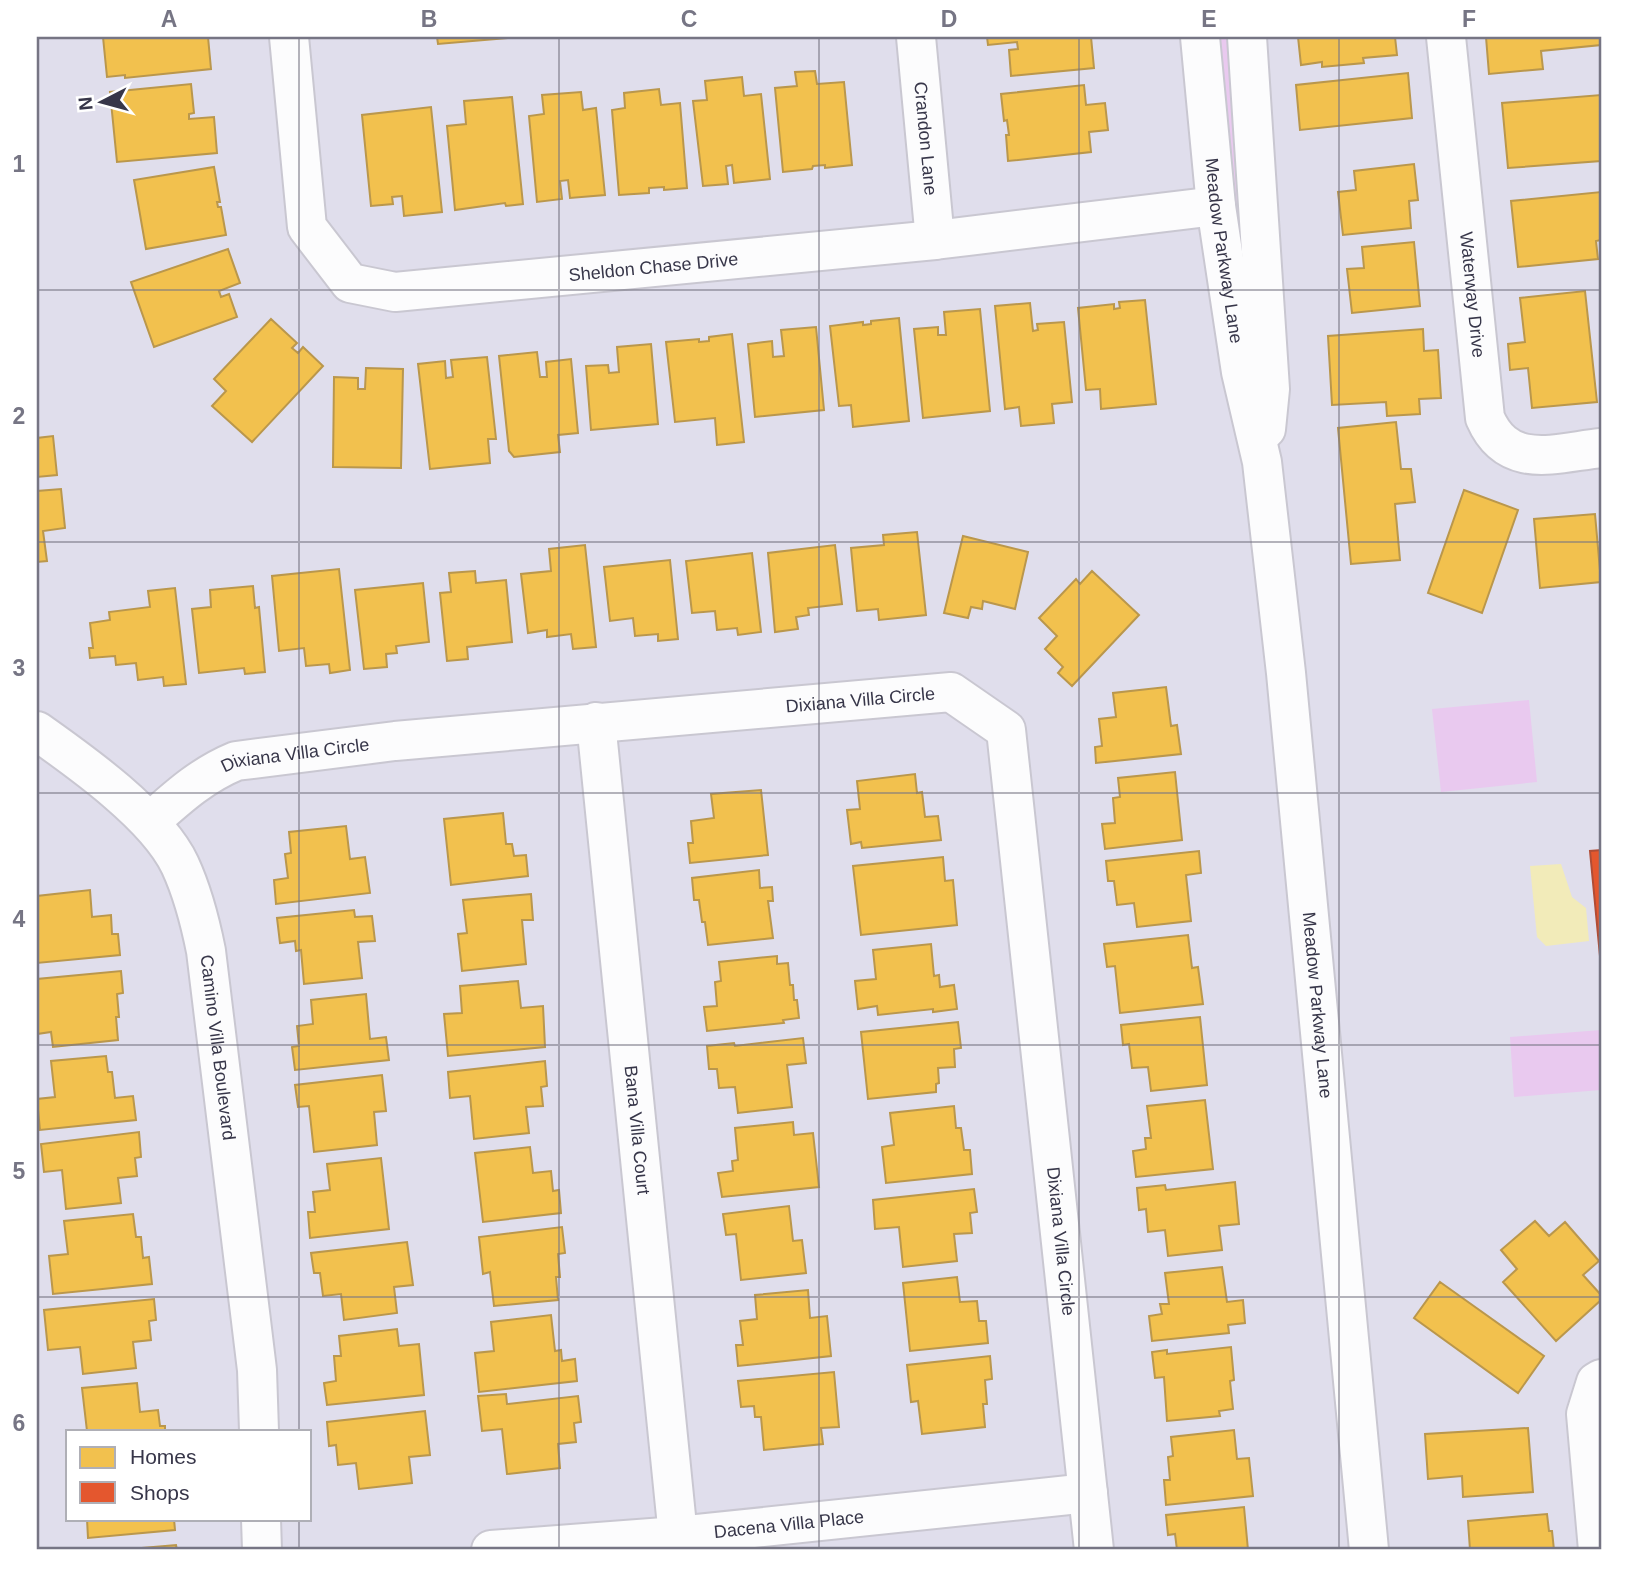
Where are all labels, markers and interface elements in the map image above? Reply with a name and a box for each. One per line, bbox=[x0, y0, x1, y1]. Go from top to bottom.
text: A bbox=[161, 6, 177, 32]
text: B bbox=[421, 6, 437, 32]
text: C bbox=[681, 6, 697, 32]
text: D bbox=[941, 6, 957, 32]
text: E bbox=[1201, 6, 1217, 32]
text: F bbox=[1462, 6, 1476, 32]
north arrow bbox=[66, 66, 136, 136]
street label: Crandon Lane bbox=[910, 81, 941, 196]
text: N bbox=[74, 96, 97, 112]
text: 1 bbox=[13, 151, 26, 177]
street label: Meadow Parkway Lane bbox=[1201, 157, 1247, 345]
street label: Waterway Drive bbox=[1456, 231, 1489, 359]
street label: Sheldon Chase Drive bbox=[568, 249, 739, 285]
text: 2 bbox=[13, 403, 25, 429]
text: 3 bbox=[13, 655, 25, 681]
street label: Dixiana Villa Circle bbox=[785, 683, 936, 717]
street label: Dixiana Villa Circle bbox=[218, 734, 371, 776]
text: 4 bbox=[13, 906, 26, 932]
street label: Meadow Parkway Lane bbox=[1299, 911, 1336, 1099]
street label: Camino Villa Boulevard bbox=[197, 954, 239, 1141]
street label: Bana Villa Court bbox=[621, 1064, 654, 1196]
text: 5 bbox=[13, 1158, 26, 1184]
street label: Dixiana Villa Circle bbox=[1043, 1166, 1079, 1317]
text: 6 bbox=[13, 1410, 25, 1436]
legend bbox=[66, 1430, 312, 1520]
text: Homes bbox=[130, 1445, 197, 1468]
text: Shops bbox=[130, 1481, 190, 1504]
street label: Dacena Villa Place bbox=[713, 1507, 865, 1542]

